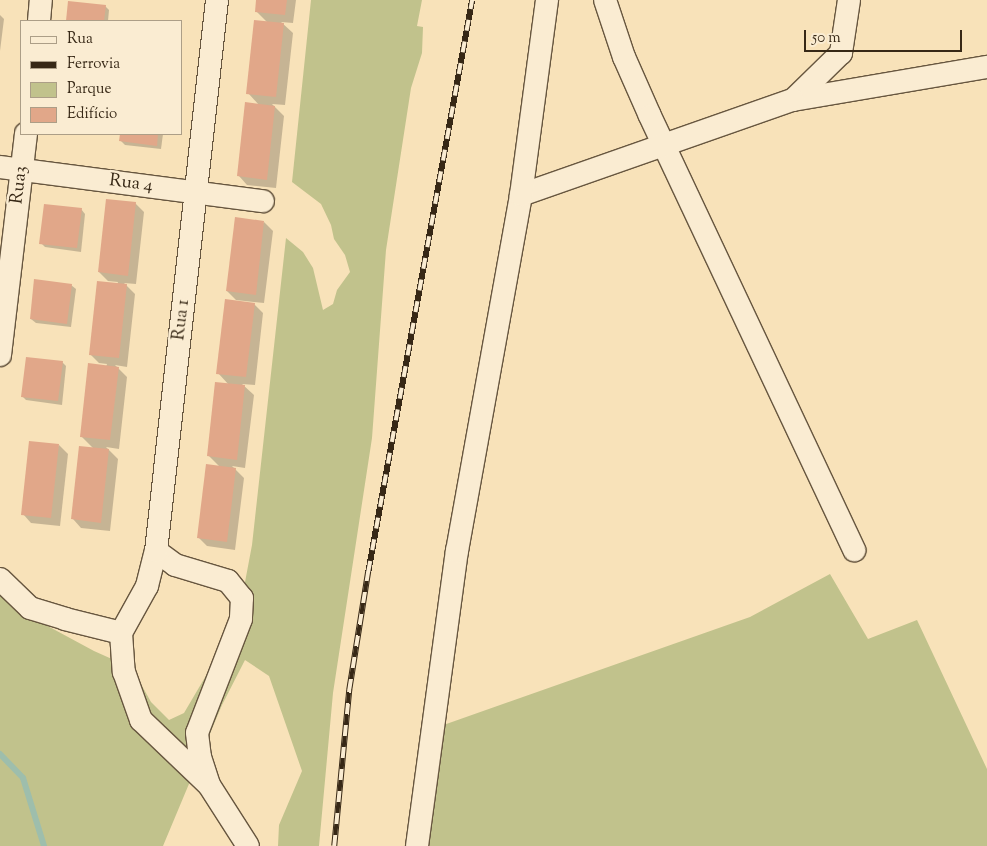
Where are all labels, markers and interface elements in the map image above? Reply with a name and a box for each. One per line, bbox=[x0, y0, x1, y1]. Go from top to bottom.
legend bbox=[20, 20, 182, 135]
scale bar bbox=[807, 20, 964, 52]
text: 50 m bbox=[812, 28, 841, 49]
text: Rua bbox=[67, 29, 93, 50]
text: Ferrovia bbox=[67, 54, 120, 75]
text: Parque bbox=[67, 79, 111, 100]
text: Edifício bbox=[67, 104, 117, 125]
street label: Rua3 bbox=[7, 165, 33, 205]
street label: Rua 4 bbox=[108, 171, 154, 197]
street label: Rua 1 bbox=[169, 298, 195, 342]

